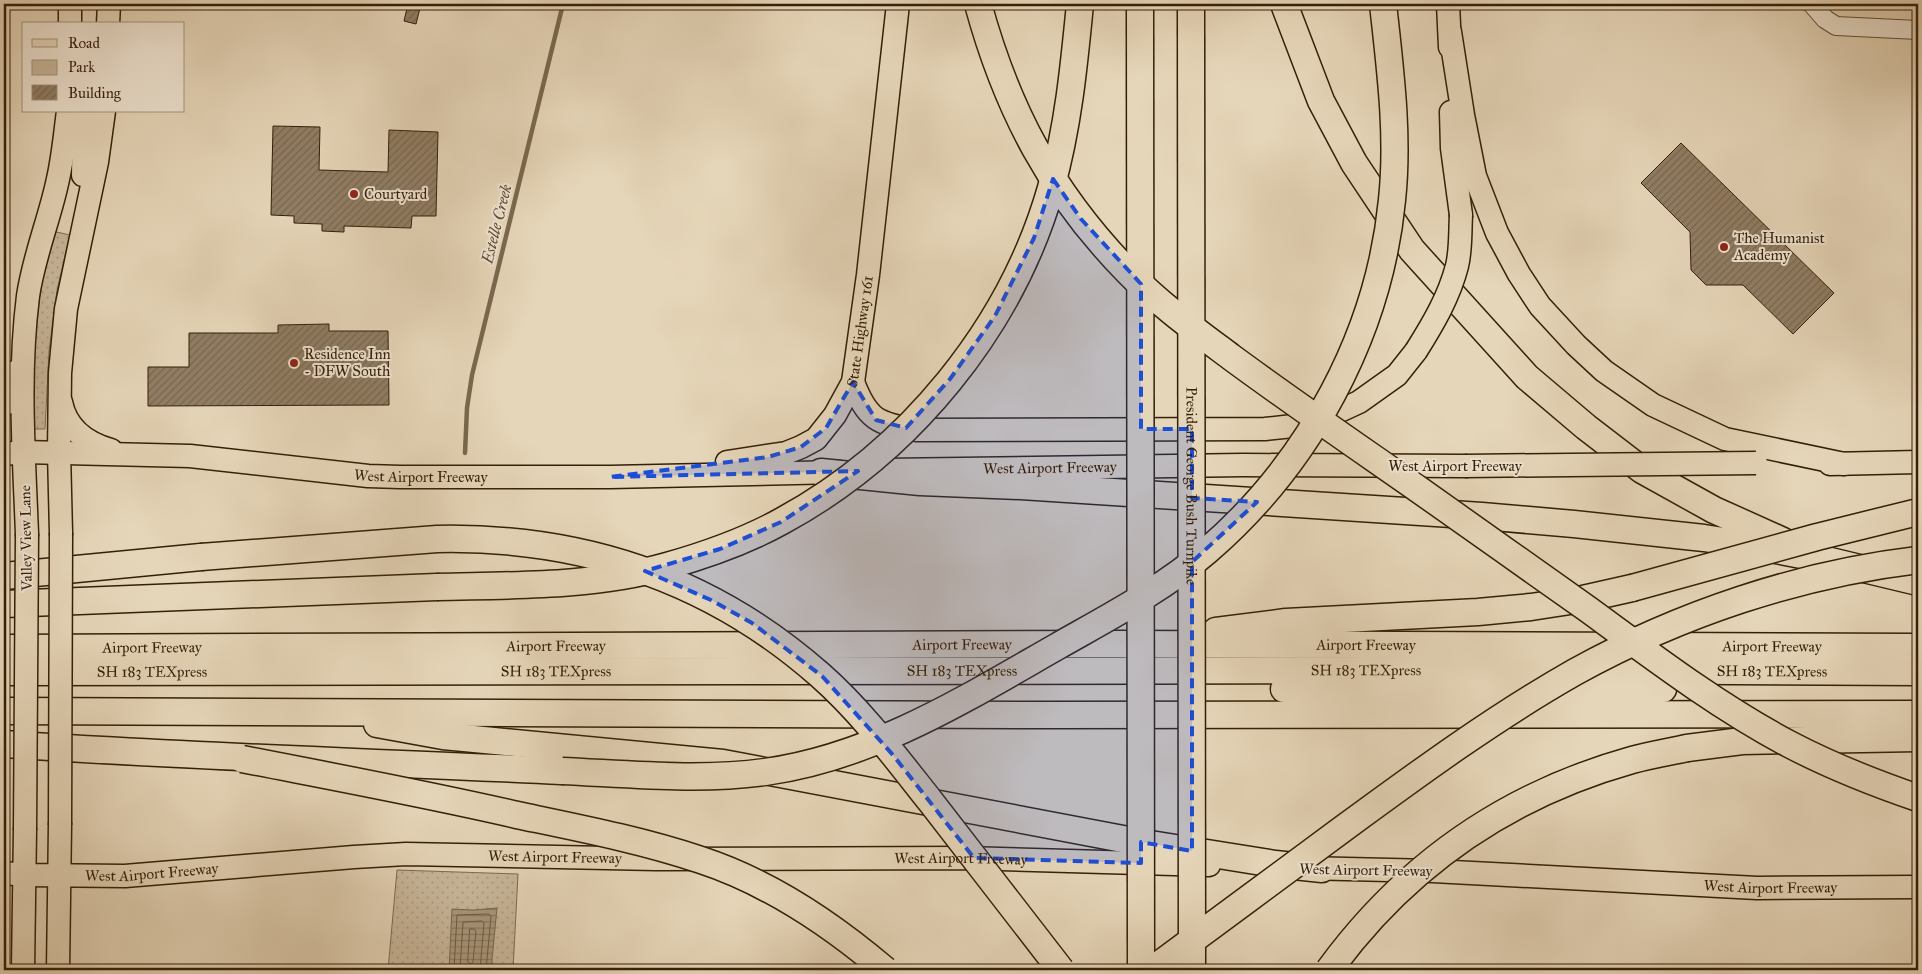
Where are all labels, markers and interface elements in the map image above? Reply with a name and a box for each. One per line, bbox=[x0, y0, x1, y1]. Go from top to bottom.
legend bbox=[22, 22, 185, 112]
text: Road bbox=[68, 34, 100, 52]
text: Park bbox=[68, 58, 95, 76]
text: Building bbox=[68, 84, 122, 102]
water label: Estelle Creek bbox=[477, 182, 516, 267]
place label: Courtyard bbox=[364, 185, 428, 203]
marker: Courtyard bbox=[348, 188, 360, 200]
place label: The Humanist Academy bbox=[1733, 229, 1826, 264]
marker: The Humanist Academy bbox=[1718, 241, 1730, 253]
street label: State Highway 161 bbox=[842, 274, 877, 391]
place label: Residence Inn - DFW South bbox=[304, 345, 391, 380]
marker: Residence Inn - DFW South bbox=[288, 357, 300, 369]
street label: President George Bush Turnpike bbox=[1182, 387, 1201, 585]
street label: West Airport Freeway bbox=[1388, 457, 1523, 475]
street label: West Airport Freeway bbox=[983, 458, 1118, 478]
street label: West Airport Freeway bbox=[353, 465, 488, 486]
street label: Valley View Lane bbox=[16, 485, 36, 592]
street label: Airport Freeway bbox=[911, 635, 1013, 654]
street label: Airport Freeway bbox=[1315, 636, 1417, 654]
street label: Airport Freeway bbox=[505, 637, 607, 655]
street label: Airport Freeway bbox=[1721, 637, 1823, 656]
street label: Airport Freeway bbox=[101, 638, 203, 657]
street label: SH 183 TEXpress bbox=[1311, 661, 1421, 679]
street label: SH 183 TEXpress bbox=[501, 662, 611, 680]
street label: SH 183 TEXpress bbox=[907, 662, 1017, 680]
street label: SH 183 TEXpress bbox=[1717, 662, 1827, 681]
street label: SH 183 TEXpress bbox=[97, 663, 207, 681]
street label: West Airport Freeway bbox=[488, 847, 623, 867]
street label: West Airport Freeway bbox=[894, 849, 1029, 869]
street label: West Airport Freeway bbox=[85, 859, 220, 885]
street label: West Airport Freeway bbox=[1299, 860, 1434, 880]
street label: West Airport Freeway bbox=[1703, 876, 1838, 897]

